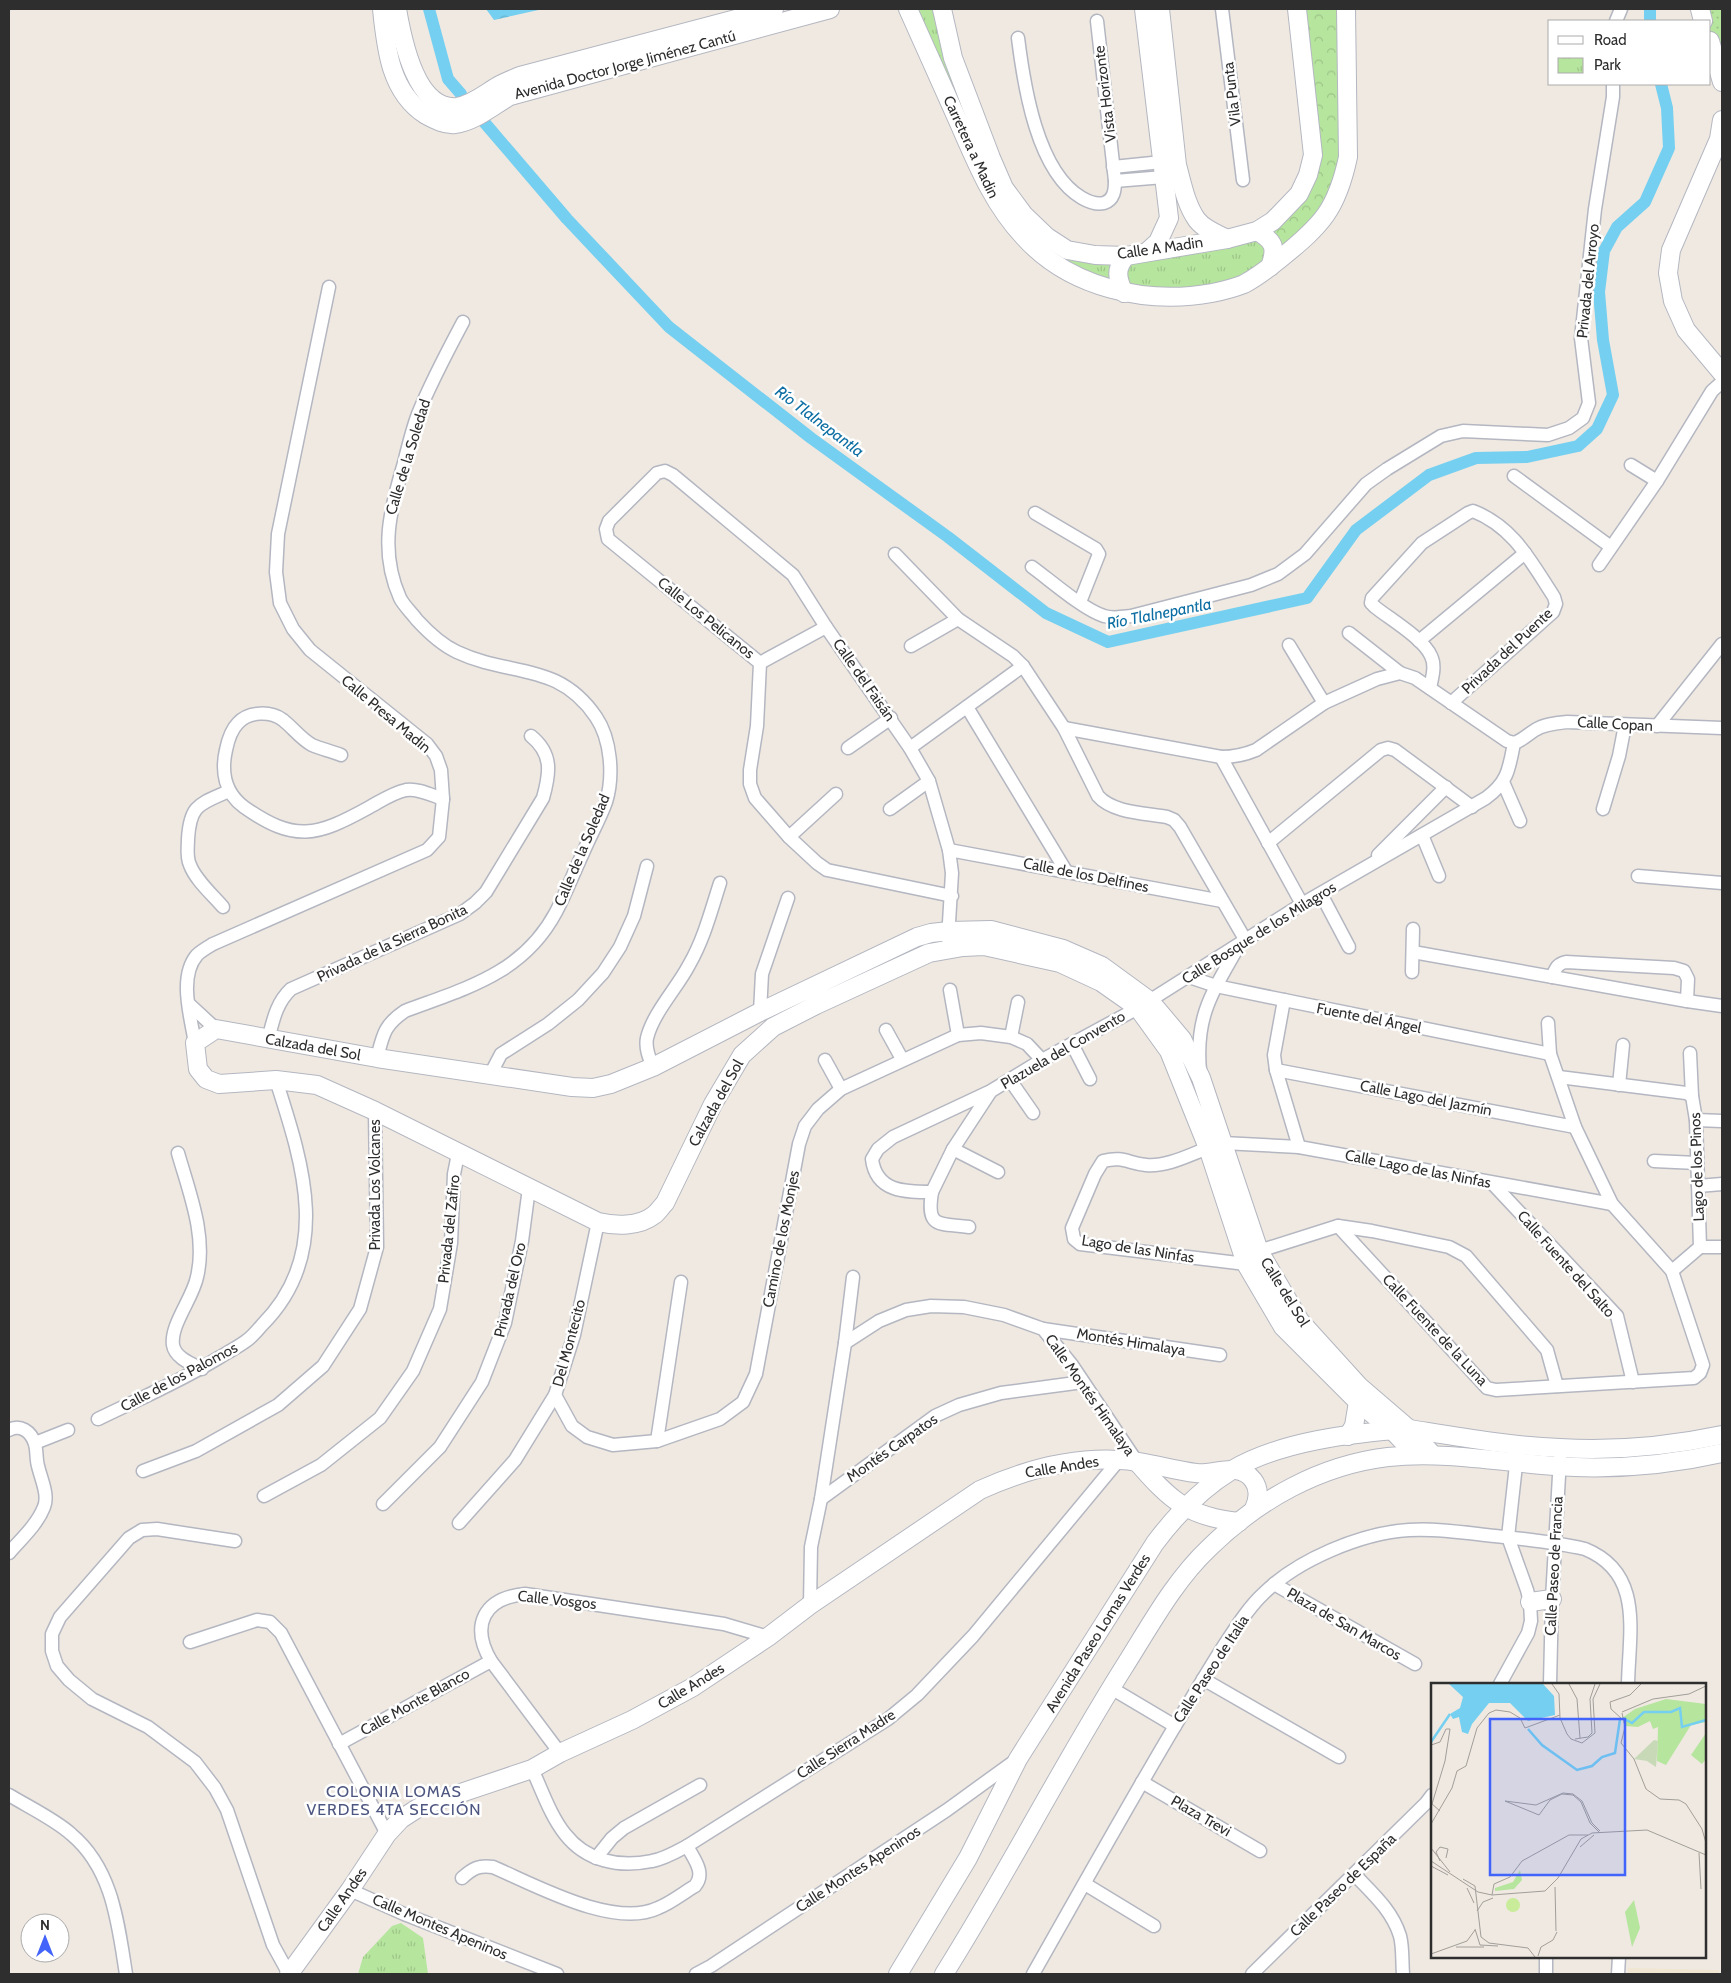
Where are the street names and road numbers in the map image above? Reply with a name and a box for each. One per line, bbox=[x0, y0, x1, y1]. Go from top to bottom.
street label: Avenida Doctor Jorge Jiménez Cantú bbox=[512, 27, 738, 103]
street label: Vista Horizonte bbox=[1090, 44, 1120, 143]
street label: Vila Punta bbox=[1219, 60, 1245, 127]
street label: Carretera a Madin bbox=[939, 93, 1003, 201]
street label: Privada del Arroyo bbox=[1573, 223, 1603, 339]
street label: Calle A Madin bbox=[1116, 233, 1204, 263]
street label: Calle de la Soledad bbox=[382, 397, 434, 517]
street label: Calle Los Pelicanos bbox=[654, 573, 758, 663]
street label: Privada del Puente bbox=[1458, 604, 1556, 698]
street label: Calle del Faisán bbox=[829, 635, 899, 725]
street label: Calle Presa Madin bbox=[338, 671, 434, 757]
street label: Calle Copan bbox=[1577, 713, 1653, 735]
street label: Calle de la Soledad bbox=[550, 791, 614, 909]
street label: Calle de los Delfines bbox=[1022, 854, 1150, 896]
street label: Calle Bosque de los Milagros bbox=[1179, 878, 1339, 988]
street label: Privada de la Sierra Bonita bbox=[314, 900, 471, 986]
street label: Fuente del Ángel bbox=[1315, 998, 1424, 1037]
street label: Plazuela del Convento bbox=[998, 1007, 1128, 1093]
street label: Calzada del Sol bbox=[264, 1030, 363, 1064]
street label: Calzada del Sol bbox=[685, 1056, 748, 1150]
street label: Calle Lago del Jazmín bbox=[1359, 1076, 1493, 1120]
street label: Lago de los Pinos bbox=[1686, 1112, 1708, 1222]
street label: Privada Los Volcanes bbox=[366, 1119, 384, 1251]
street label: Calle Lago de las Ninfas bbox=[1344, 1146, 1492, 1192]
street label: Camino de los Monjes bbox=[759, 1169, 803, 1309]
street label: Privada del Zafiro bbox=[434, 1174, 464, 1284]
street label: Calle Fuente del Salto bbox=[1513, 1207, 1619, 1321]
street label: Lago de las Ninfas bbox=[1080, 1231, 1196, 1267]
street label: Privada del Oro bbox=[490, 1241, 530, 1339]
street label: Calle del Sol bbox=[1257, 1254, 1314, 1330]
street label: Calle Fuente de la Luna bbox=[1379, 1270, 1492, 1390]
street label: Del Montecito bbox=[549, 1297, 589, 1389]
street label: Montés Himalaya bbox=[1075, 1325, 1187, 1360]
street label: Calle Montés Himalaya bbox=[1041, 1331, 1139, 1460]
street label: Calle de los Palomos bbox=[117, 1339, 241, 1415]
street label: Montés Carpatos bbox=[843, 1410, 941, 1486]
street label: Calle Andes bbox=[1024, 1452, 1100, 1482]
street label: Calle Paseo de Francia bbox=[1541, 1495, 1567, 1636]
street label: Avenida Paseo Lomas Verdes bbox=[1042, 1550, 1154, 1716]
street label: Plaza de San Marcos bbox=[1284, 1584, 1404, 1664]
street label: Calle Vosgos bbox=[517, 1587, 597, 1613]
street label: Calle Paseo de Italia bbox=[1169, 1611, 1253, 1726]
street label: Calle Andes bbox=[655, 1659, 727, 1713]
street label: Calle Monte Blanco bbox=[357, 1665, 473, 1739]
street label: Calle Sierra Madre bbox=[793, 1705, 899, 1783]
street label: Plaza Trevi bbox=[1168, 1792, 1234, 1840]
street label: Calle Montes Apeninos bbox=[792, 1822, 924, 1916]
street label: Calle Paseo de España bbox=[1286, 1829, 1400, 1940]
street label: Calle Andes bbox=[313, 1864, 371, 1936]
street label: Calle Montes Apeninos bbox=[370, 1890, 510, 1964]

